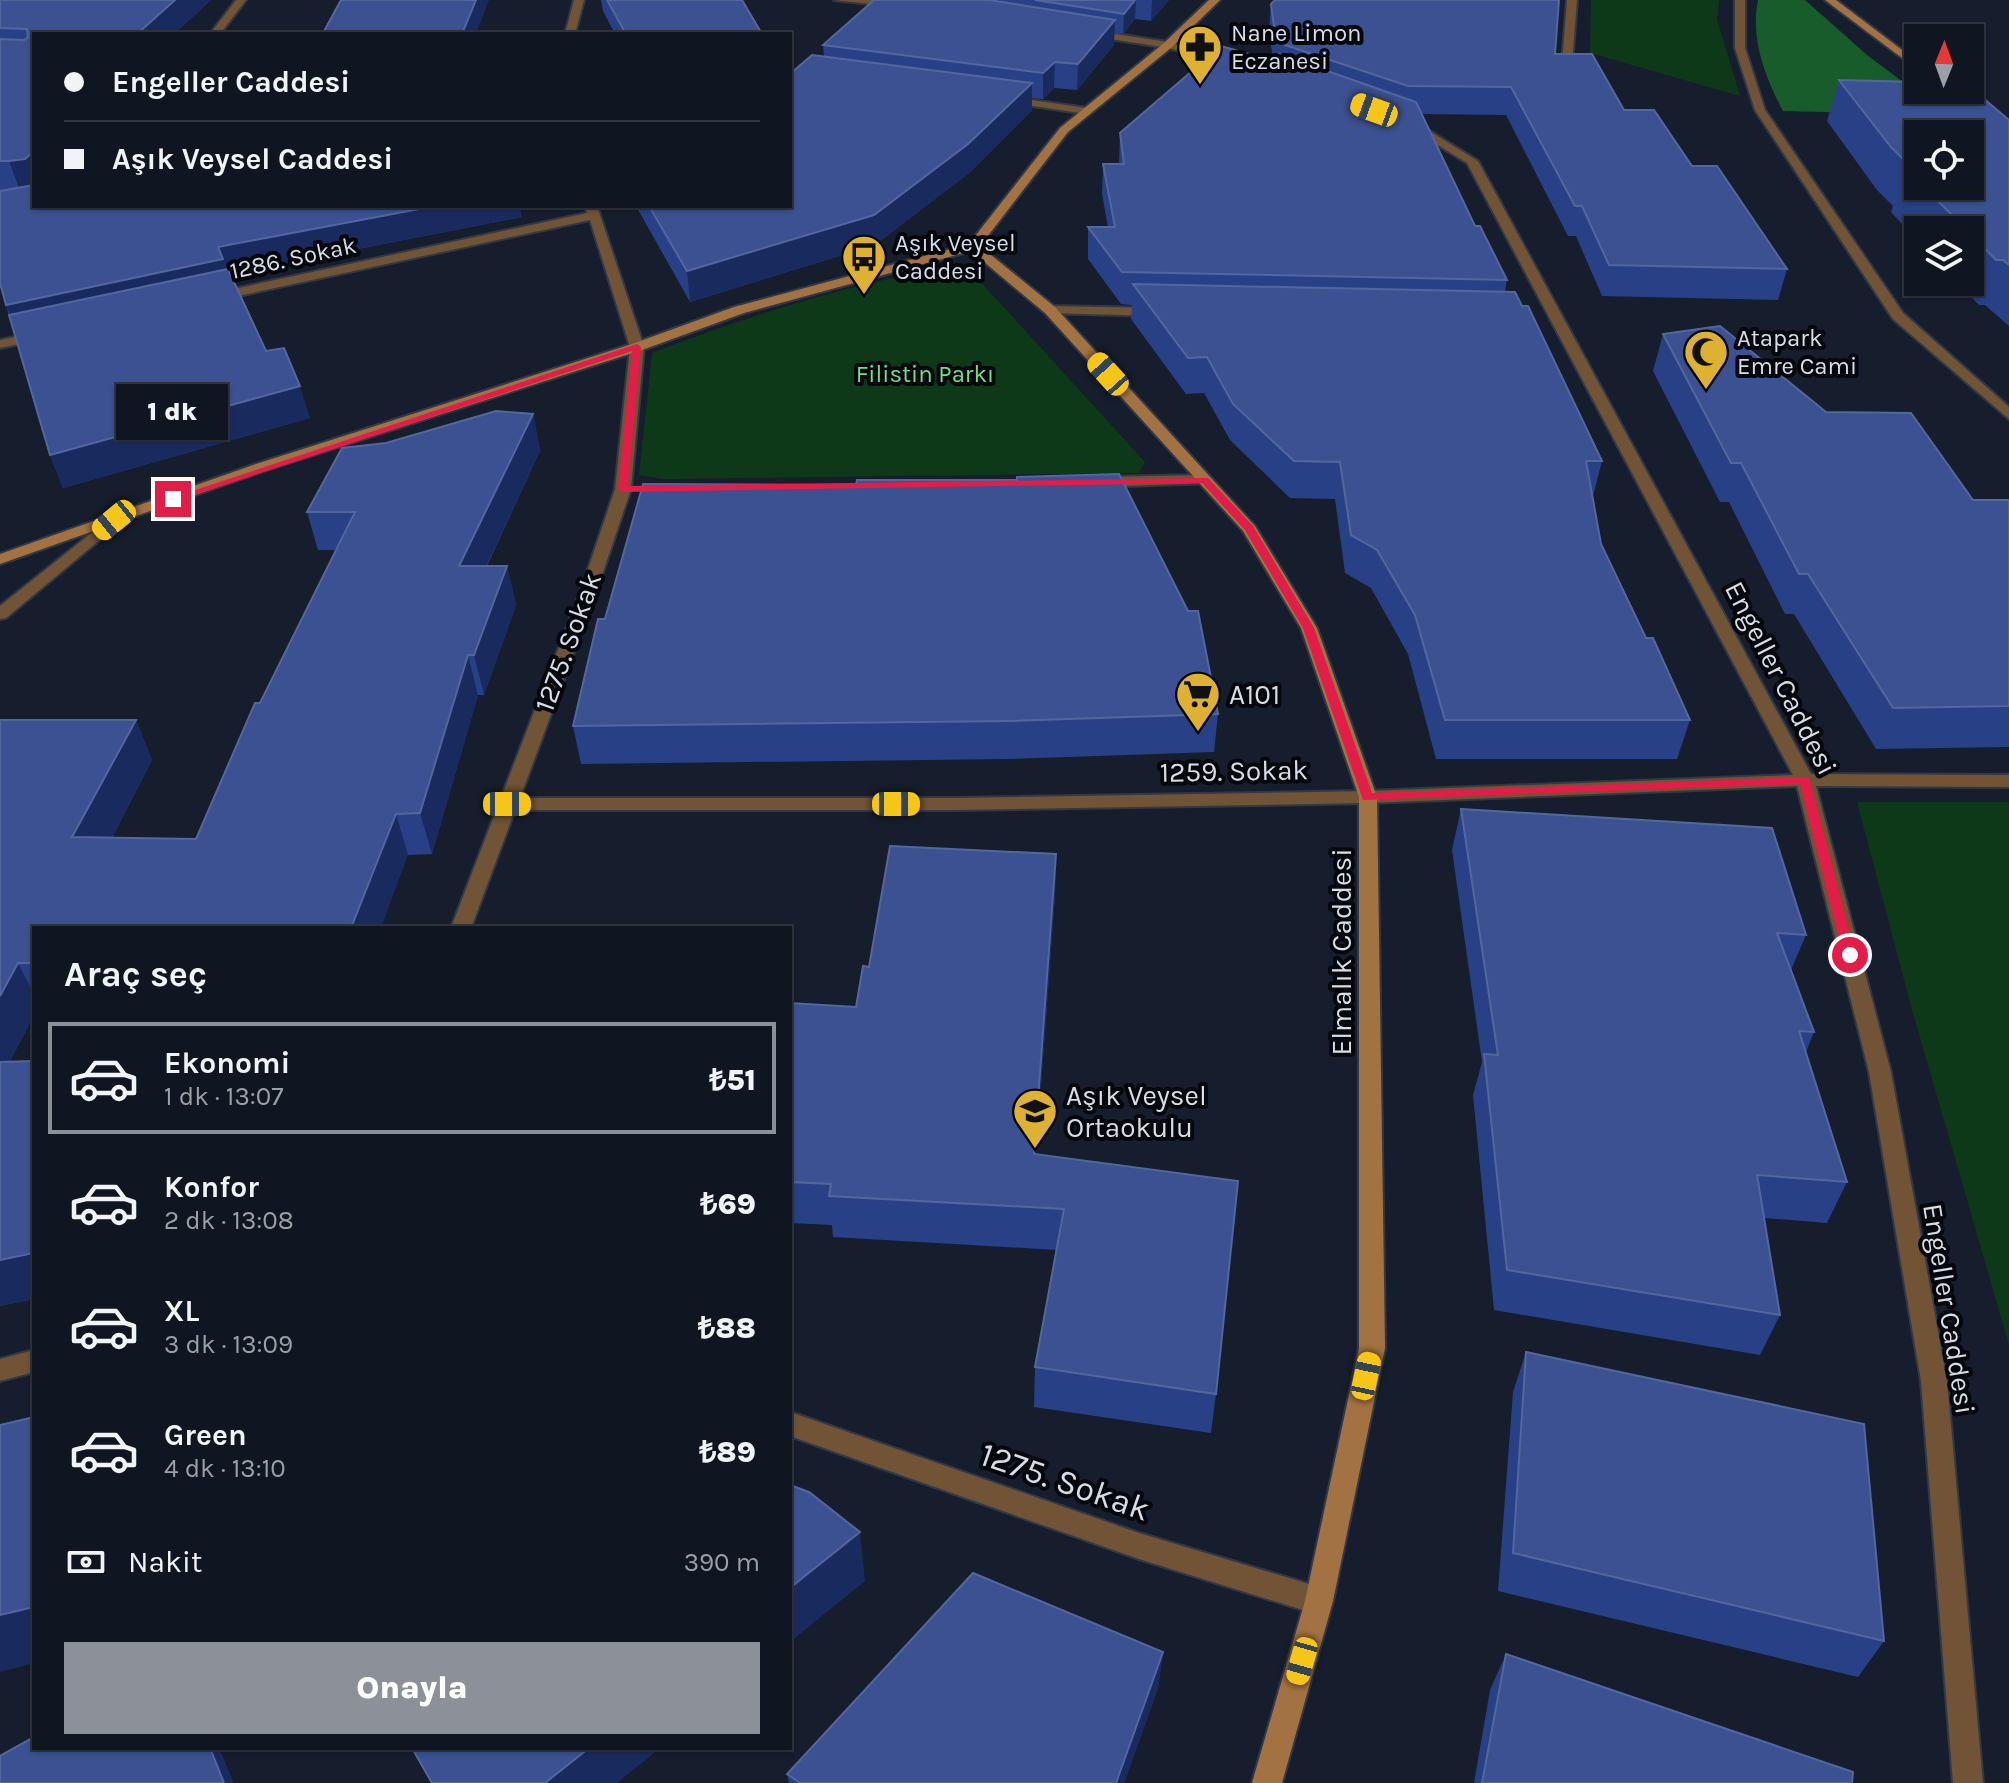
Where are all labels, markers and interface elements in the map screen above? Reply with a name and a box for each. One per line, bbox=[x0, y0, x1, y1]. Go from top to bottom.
place label: Nane Limon Eczanesi bbox=[1231, 19, 1362, 75]
pharmacy icon: Nane Limon Eczanesi bbox=[1176, 23, 1224, 86]
north arrow bbox=[1904, 24, 1984, 104]
map controls bbox=[1904, 24, 1984, 296]
text: Engeller Caddesi bbox=[112, 64, 350, 100]
car bbox=[1347, 91, 1401, 129]
button: locate bbox=[1904, 120, 1984, 200]
text: Aşık Veysel Caddesi bbox=[112, 141, 393, 177]
button: layers bbox=[1904, 216, 1984, 296]
place label: Aşık Veysel Caddesi bbox=[895, 229, 1016, 285]
street label: 1286. Sokak bbox=[227, 231, 359, 285]
bus stop icon: Aşık Veysel Caddesi bbox=[840, 233, 888, 296]
place label: Atapark Emre Cami bbox=[1737, 324, 1857, 380]
mosque icon: Atapark Emre Cami bbox=[1682, 328, 1730, 391]
car bbox=[1083, 348, 1133, 400]
park label: Filistin Parkı bbox=[856, 360, 994, 388]
callout: 1 dk bbox=[117, 383, 229, 439]
text: 1 dk bbox=[147, 396, 197, 427]
route end bbox=[155, 481, 191, 517]
car bbox=[88, 496, 140, 544]
street label: 1275. Sokak bbox=[528, 568, 608, 716]
street label: Engeller Caddesi bbox=[1718, 576, 1844, 780]
supermarket icon: A101 bbox=[1174, 670, 1222, 733]
place label: A101 bbox=[1229, 678, 1280, 711]
street label: 1259. Sokak bbox=[1160, 753, 1308, 789]
car bbox=[483, 792, 531, 816]
car bbox=[872, 792, 920, 816]
street label: Elmalık Caddesi bbox=[1325, 849, 1358, 1056]
route start bbox=[1832, 937, 1868, 973]
text: Araç seç bbox=[64, 953, 207, 995]
icon: car bbox=[68, 1042, 140, 1114]
text: Ekonomi bbox=[164, 1045, 290, 1081]
text: ₺51 bbox=[709, 1062, 756, 1098]
place label: Aşık Veysel Ortaokulu bbox=[1066, 1079, 1207, 1144]
text: 1 dk · 13:07 bbox=[164, 1081, 283, 1112]
school or university icon: Aşık Veysel Ortaokulu bbox=[1011, 1087, 1059, 1150]
icon: car bbox=[68, 1166, 140, 1238]
text: Konfor bbox=[164, 1169, 259, 1205]
text: ₺69 bbox=[700, 1186, 756, 1222]
street label: Engeller Caddesi bbox=[1916, 1201, 1982, 1417]
text: 2 dk · 13:08 bbox=[164, 1205, 294, 1236]
icon: car bbox=[68, 1290, 140, 1362]
text: XL bbox=[164, 1293, 199, 1329]
text: ₺88 bbox=[698, 1310, 756, 1346]
text: 3 dk · 13:09 bbox=[164, 1329, 293, 1360]
car bbox=[1349, 1350, 1383, 1402]
icon: car bbox=[68, 1414, 140, 1486]
text: Green bbox=[164, 1417, 247, 1453]
text: ₺89 bbox=[699, 1434, 756, 1470]
street label: 1275. Sokak bbox=[975, 1434, 1155, 1530]
text: 4 dk · 13:10 bbox=[164, 1453, 286, 1484]
icon: cash bbox=[64, 1540, 108, 1584]
text: Nakit bbox=[128, 1544, 202, 1580]
text: 390 m bbox=[684, 1547, 760, 1578]
car bbox=[1284, 1635, 1320, 1687]
button: Onayla bbox=[64, 1642, 760, 1734]

